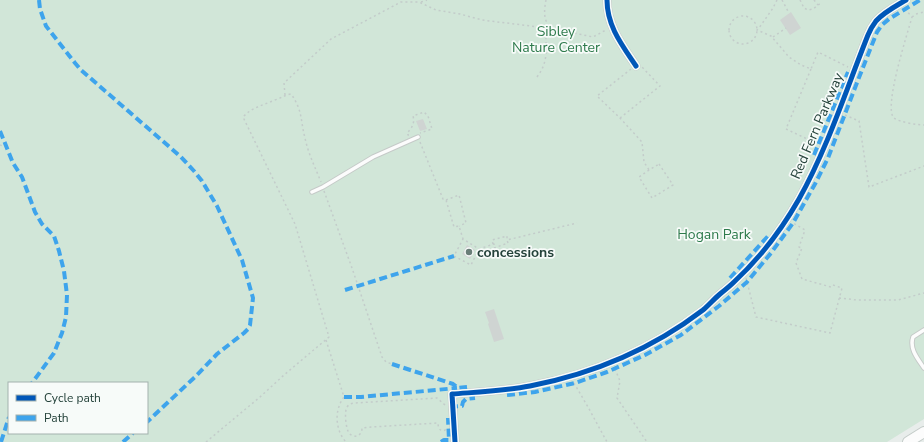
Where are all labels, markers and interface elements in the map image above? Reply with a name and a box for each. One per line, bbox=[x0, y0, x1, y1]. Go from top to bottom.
park label: Sibley Nature Center bbox=[512, 22, 600, 57]
street label: Red Fern Parkway bbox=[786, 69, 848, 182]
park label: Hogan Park bbox=[677, 225, 752, 244]
place label: concessions bbox=[477, 243, 554, 262]
marker: concessions bbox=[464, 247, 474, 257]
legend bbox=[8, 382, 148, 434]
text: Cycle path bbox=[44, 390, 101, 406]
text: Path bbox=[44, 410, 69, 426]

